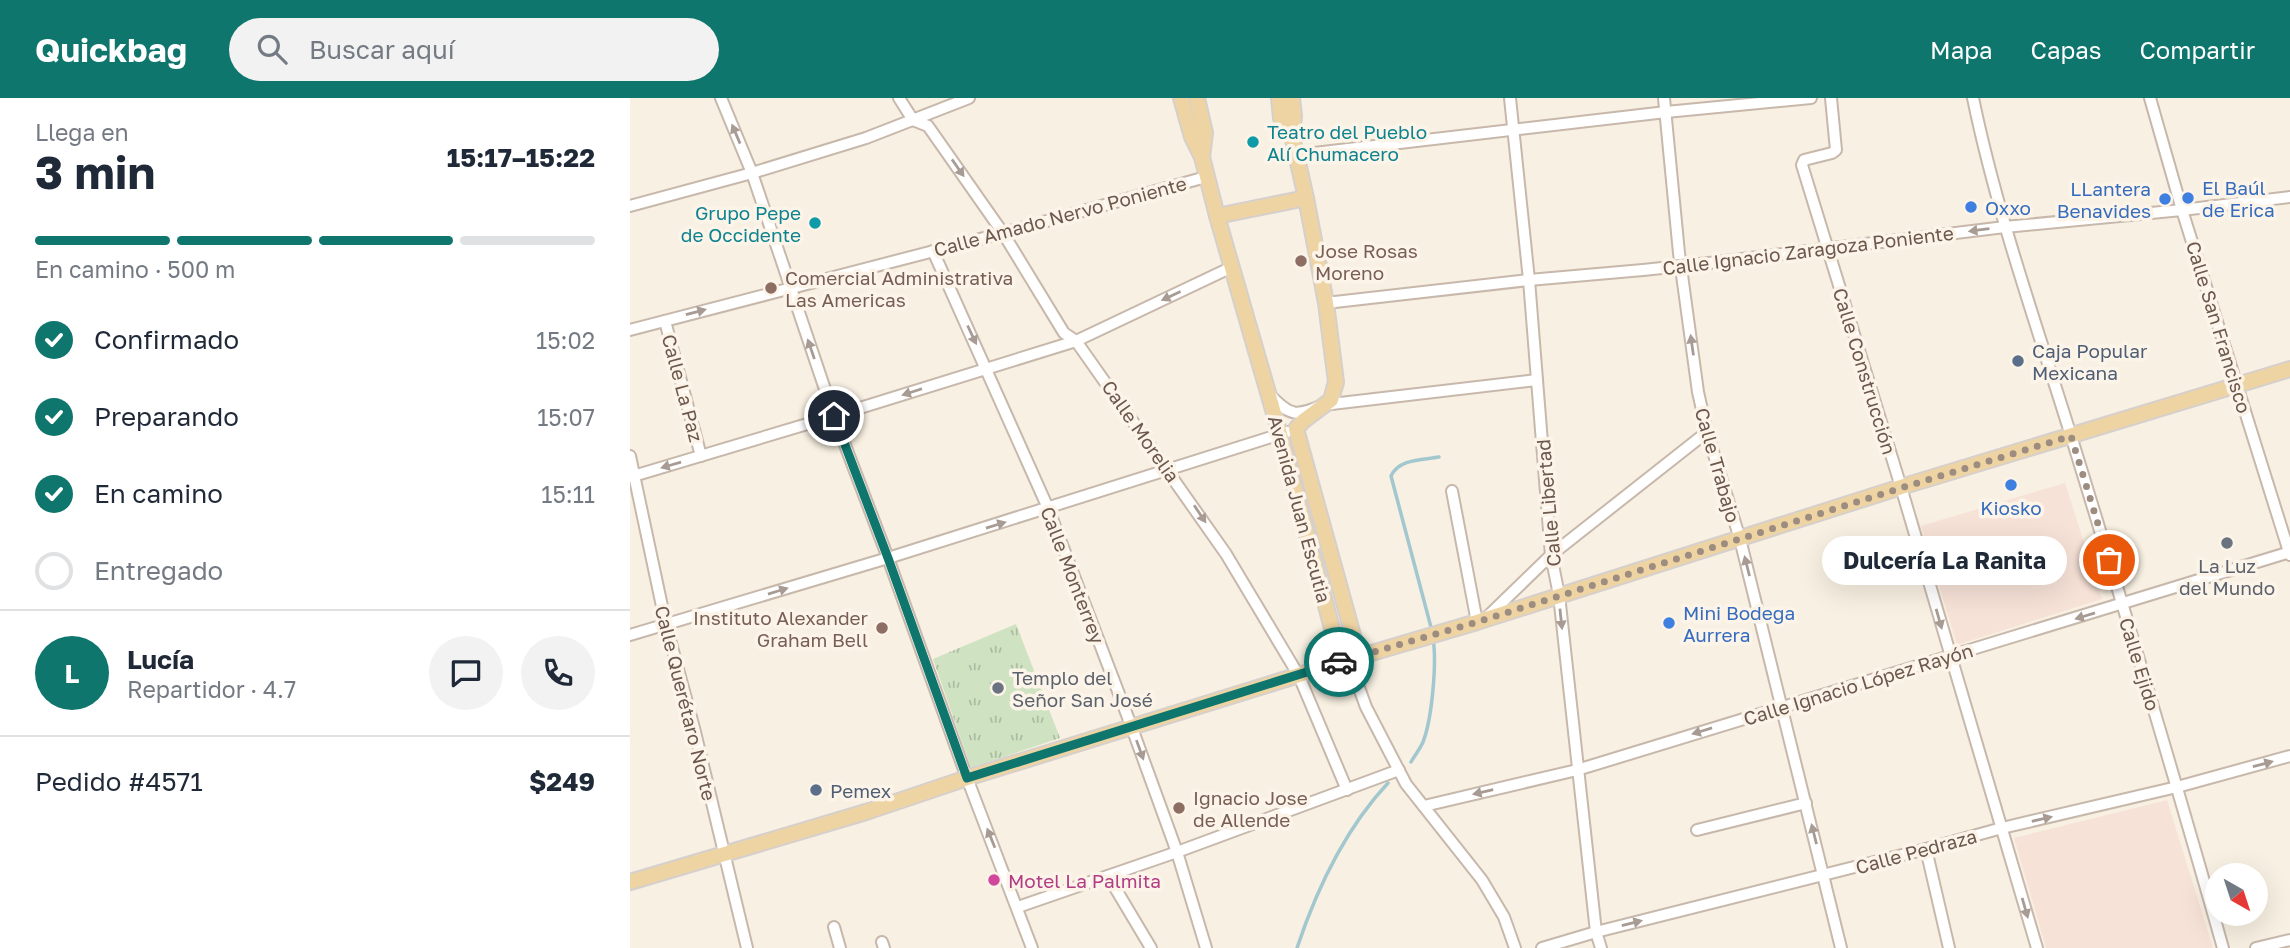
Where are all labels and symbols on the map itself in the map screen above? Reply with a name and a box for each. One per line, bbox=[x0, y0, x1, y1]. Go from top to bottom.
place label: Teatro del Pueblo Alí Chumacero bbox=[1267, 120, 1427, 165]
one-way arrow bbox=[730, 124, 741, 145]
marker: Teatro del Pueblo Alí Chumacero bbox=[1245, 134, 1261, 150]
one-way arrow bbox=[951, 159, 964, 178]
street label: Calle Amado Nervo Poniente bbox=[931, 171, 1189, 261]
place label: El Baúl de Erica bbox=[2202, 176, 2275, 221]
place label: LLantera Benavides bbox=[2057, 177, 2151, 222]
marker: El Baúl de Erica bbox=[2180, 190, 2196, 206]
marker: LLantera Benavides bbox=[2157, 191, 2173, 207]
place label: Oxxo bbox=[1985, 196, 2031, 219]
marker: Oxxo bbox=[1963, 199, 1979, 215]
place label: Grupo Pepe de Occidente bbox=[681, 201, 801, 246]
marker: Grupo Pepe de Occidente bbox=[807, 215, 823, 231]
street label: Calle Ignacio Zaragoza Poniente bbox=[1661, 221, 1955, 279]
one-way arrow bbox=[1967, 224, 1989, 235]
street label: Calle San Francisco bbox=[2182, 238, 2256, 416]
place label: Jose Rosas Moreno bbox=[1315, 239, 1418, 284]
marker: Jose Rosas Moreno bbox=[1293, 253, 1309, 269]
place label: Comercial Administrativa Las Americas bbox=[785, 266, 1013, 311]
marker: Comercial Administrativa Las Americas bbox=[763, 280, 779, 296]
street label: Calle Construcción bbox=[1829, 285, 1901, 457]
one-way arrow bbox=[1161, 290, 1181, 302]
one-way arrow bbox=[685, 306, 707, 317]
one-way arrow bbox=[966, 325, 977, 345]
street label: Calle La Paz bbox=[658, 332, 708, 444]
one-way arrow bbox=[1687, 334, 1698, 356]
one-way arrow bbox=[805, 338, 816, 359]
place label: Caja Popular Mexicana bbox=[2032, 339, 2148, 384]
marker: Caja Popular Mexicana bbox=[2010, 353, 2026, 369]
street label: Calle Morelia bbox=[1097, 376, 1185, 486]
pin bbox=[804, 386, 864, 446]
one-way arrow bbox=[901, 387, 922, 398]
street label: Calle Trabajo bbox=[1691, 405, 1745, 525]
street label: Avenida Juan Escutia bbox=[1264, 413, 1336, 605]
street label: Calle Libertad bbox=[1531, 438, 1565, 568]
one-way arrow bbox=[660, 460, 681, 470]
marker: Kiosko bbox=[2003, 477, 2019, 493]
place label: Kiosko bbox=[1980, 496, 2042, 519]
street label: Calle Monterrey bbox=[1036, 503, 1110, 647]
one-way arrow bbox=[1193, 505, 1206, 524]
one-way arrow bbox=[985, 519, 1006, 529]
pin bbox=[2079, 530, 2139, 590]
marker: La Luz del Mundo bbox=[2219, 535, 2235, 551]
callout: Dulcería La Ranita bbox=[1822, 536, 2067, 584]
place label: La Luz del Mundo bbox=[2179, 554, 2275, 599]
one-way arrow bbox=[1741, 555, 1752, 577]
one-way arrow bbox=[768, 586, 789, 596]
place label: Mini Bodega Aurrera bbox=[1683, 601, 1795, 646]
street label: Calle Querétaro Norte bbox=[651, 603, 721, 803]
place label: Instituto Alexander Graham Bell bbox=[693, 606, 869, 651]
one-way arrow bbox=[1556, 608, 1567, 630]
one-way arrow bbox=[1934, 609, 1944, 630]
one-way arrow bbox=[2074, 612, 2095, 622]
marker: Mini Bodega Aurrera bbox=[1661, 615, 1677, 631]
street label: Calle Ejido bbox=[2115, 615, 2165, 713]
marker: Instituto Alexander Graham Bell bbox=[874, 620, 890, 636]
courier bbox=[1304, 627, 1374, 697]
street label: Calle Ignacio López Rayón bbox=[1741, 638, 1975, 730]
place label: Templo del Señor San José bbox=[1012, 666, 1153, 711]
marker: Templo del Señor San José bbox=[990, 680, 1006, 696]
one-way arrow bbox=[1692, 727, 1713, 737]
one-way arrow bbox=[1135, 739, 1146, 760]
one-way arrow bbox=[2253, 758, 2274, 768]
place label: Pemex bbox=[830, 779, 891, 802]
marker: Pemex bbox=[808, 782, 824, 798]
place label: Ignacio Jose de Allende bbox=[1193, 786, 1308, 831]
one-way arrow bbox=[1472, 787, 1494, 798]
marker: Ignacio Jose de Allende bbox=[1171, 800, 1187, 816]
one-way arrow bbox=[2031, 813, 2053, 824]
one-way arrow bbox=[1808, 823, 1819, 845]
street label: Calle Pedraza bbox=[1853, 824, 1979, 878]
one-way arrow bbox=[985, 828, 996, 849]
north arrow bbox=[2205, 863, 2268, 926]
place label: Motel La Palmita bbox=[1008, 869, 1161, 892]
marker: Motel La Palmita bbox=[986, 872, 1002, 888]
one-way arrow bbox=[2020, 897, 2031, 919]
one-way arrow bbox=[1621, 917, 1643, 928]

